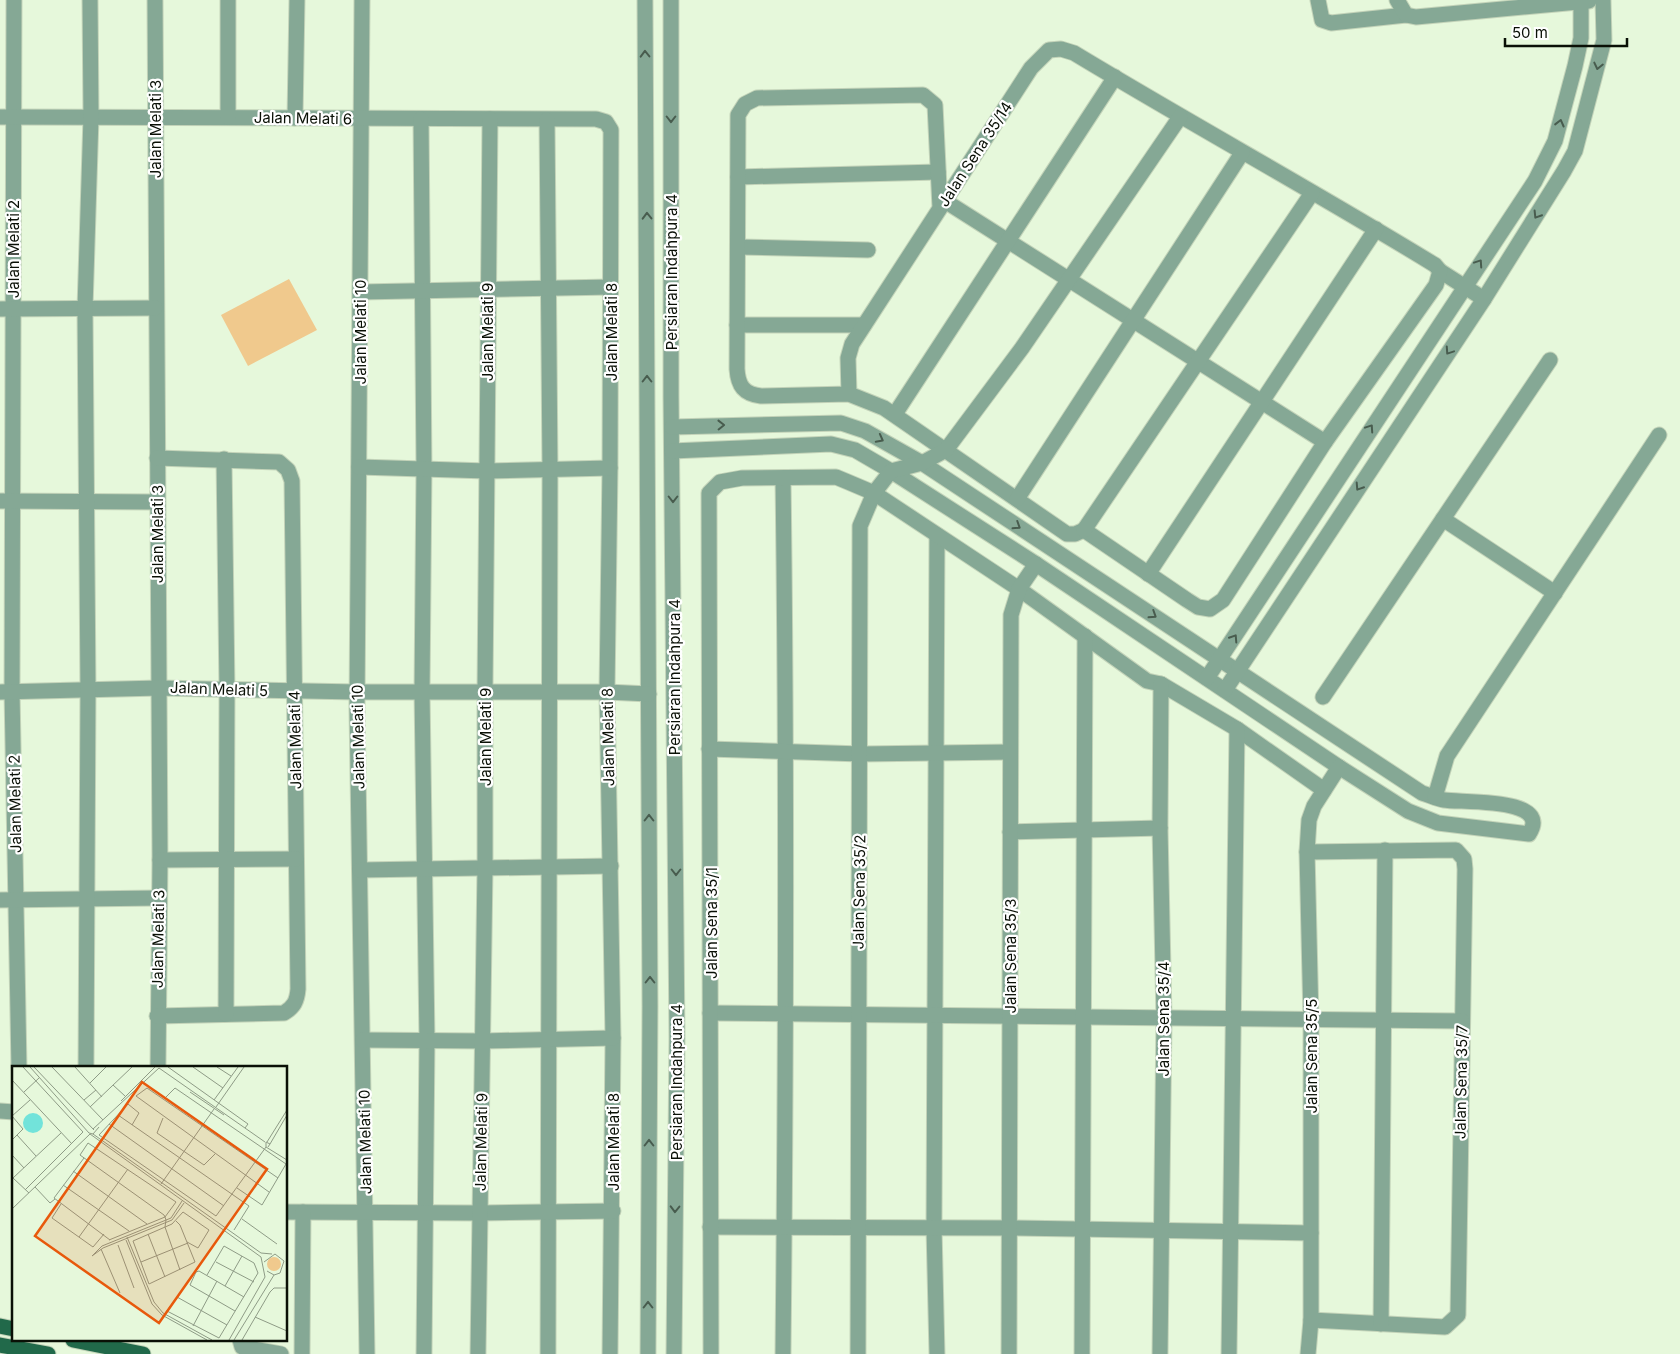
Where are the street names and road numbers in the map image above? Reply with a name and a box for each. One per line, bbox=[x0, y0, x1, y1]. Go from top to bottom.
street label: Jalan Melati 3 bbox=[146, 80, 165, 178]
street label: Jalan Sena 35/14 bbox=[934, 98, 1016, 210]
street label: Jalan Melati 6 bbox=[254, 108, 352, 128]
street label: Persiaran Indahpura 4 bbox=[662, 194, 681, 350]
street label: Jalan Melati 2 bbox=[4, 200, 23, 298]
street label: Jalan Melati 10 bbox=[351, 280, 370, 384]
street label: Jalan Melati 9 bbox=[478, 283, 497, 381]
street label: Jalan Melati 8 bbox=[602, 283, 621, 381]
street label: Jalan Melati 3 bbox=[148, 485, 167, 583]
street label: Persiaran Indahpura 4 bbox=[665, 599, 684, 755]
street label: Jalan Melati 5 bbox=[170, 678, 268, 700]
street label: Jalan Melati 10 bbox=[348, 684, 368, 790]
street label: Jalan Melati 9 bbox=[476, 688, 495, 786]
street label: Jalan Melati 8 bbox=[598, 688, 618, 786]
street label: Jalan Melati 4 bbox=[285, 690, 305, 790]
street label: Jalan Melati 2 bbox=[5, 755, 25, 853]
street label: Jalan Sena 35/2 bbox=[848, 834, 870, 950]
street label: Jalan Sena 35/1 bbox=[702, 867, 721, 979]
street label: Jalan Melati 3 bbox=[148, 890, 168, 988]
street label: Jalan Sena 35/3 bbox=[1001, 898, 1020, 1014]
street label: Jalan Sena 35/4 bbox=[1154, 961, 1173, 1077]
street label: Jalan Sena 35/5 bbox=[1302, 999, 1321, 1113]
street label: Persiaran Indahpura 4 bbox=[667, 1004, 686, 1160]
street label: Jalan Sena 35/7 bbox=[1451, 1025, 1471, 1139]
street label: Jalan Melati 10 bbox=[355, 1089, 375, 1195]
street label: Jalan Melati 9 bbox=[471, 1093, 491, 1191]
street label: Jalan Melati 8 bbox=[604, 1093, 623, 1191]

